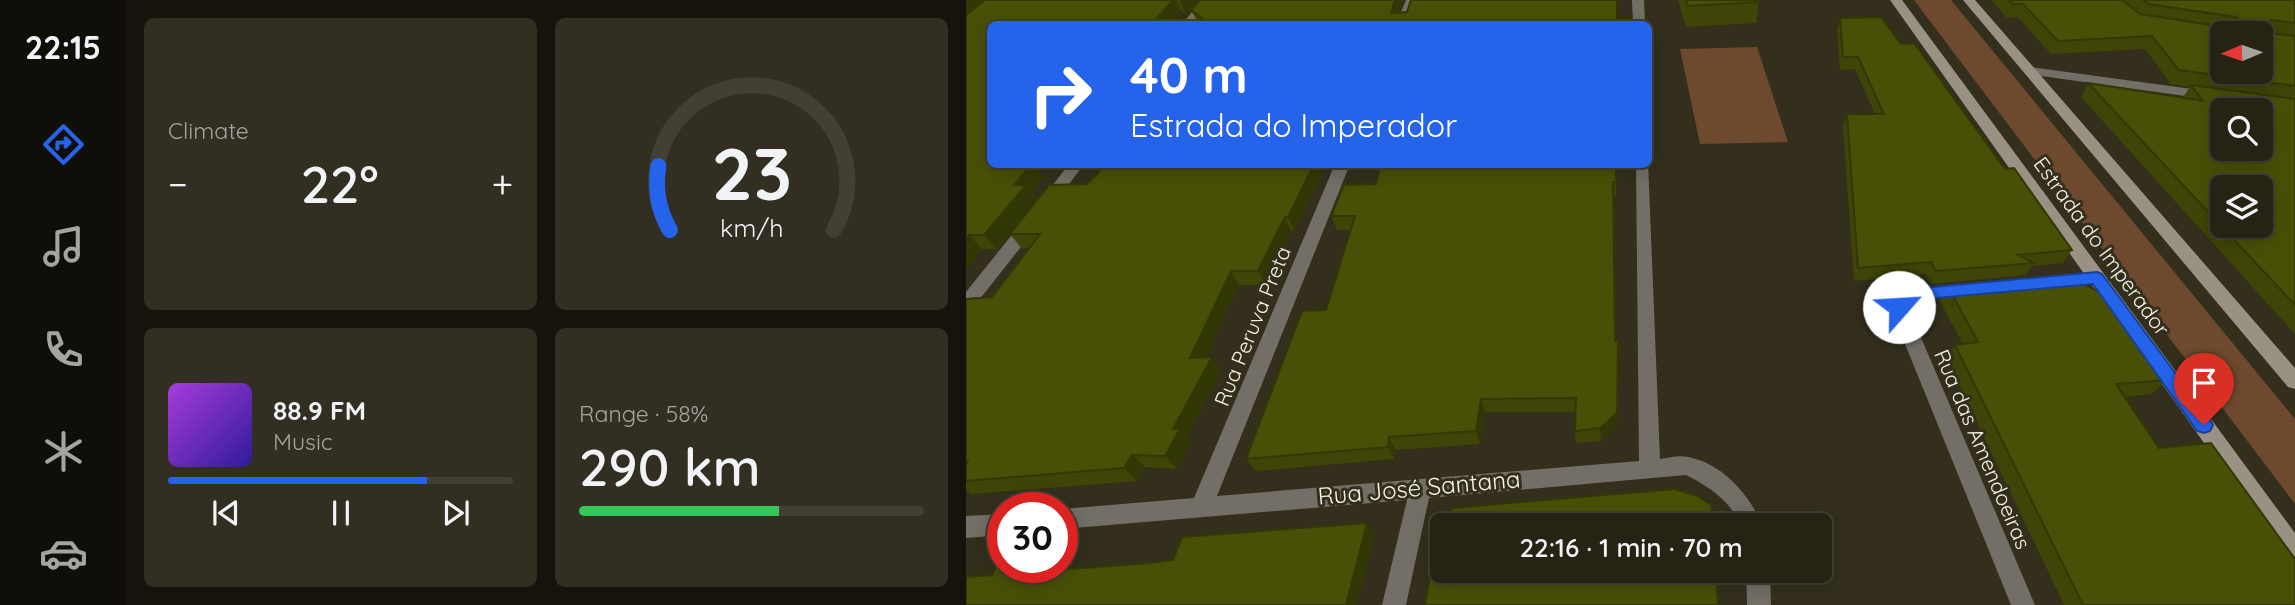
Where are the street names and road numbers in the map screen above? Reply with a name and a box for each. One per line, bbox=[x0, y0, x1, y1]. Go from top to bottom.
street label: Estrada do Imperador bbox=[2028, 151, 2176, 341]
street label: Rua Peruva Preta bbox=[1208, 242, 1296, 410]
street label: Rua das Amendoeiras bbox=[1929, 345, 2037, 553]
street label: Rua José Santana bbox=[1316, 463, 1522, 511]

